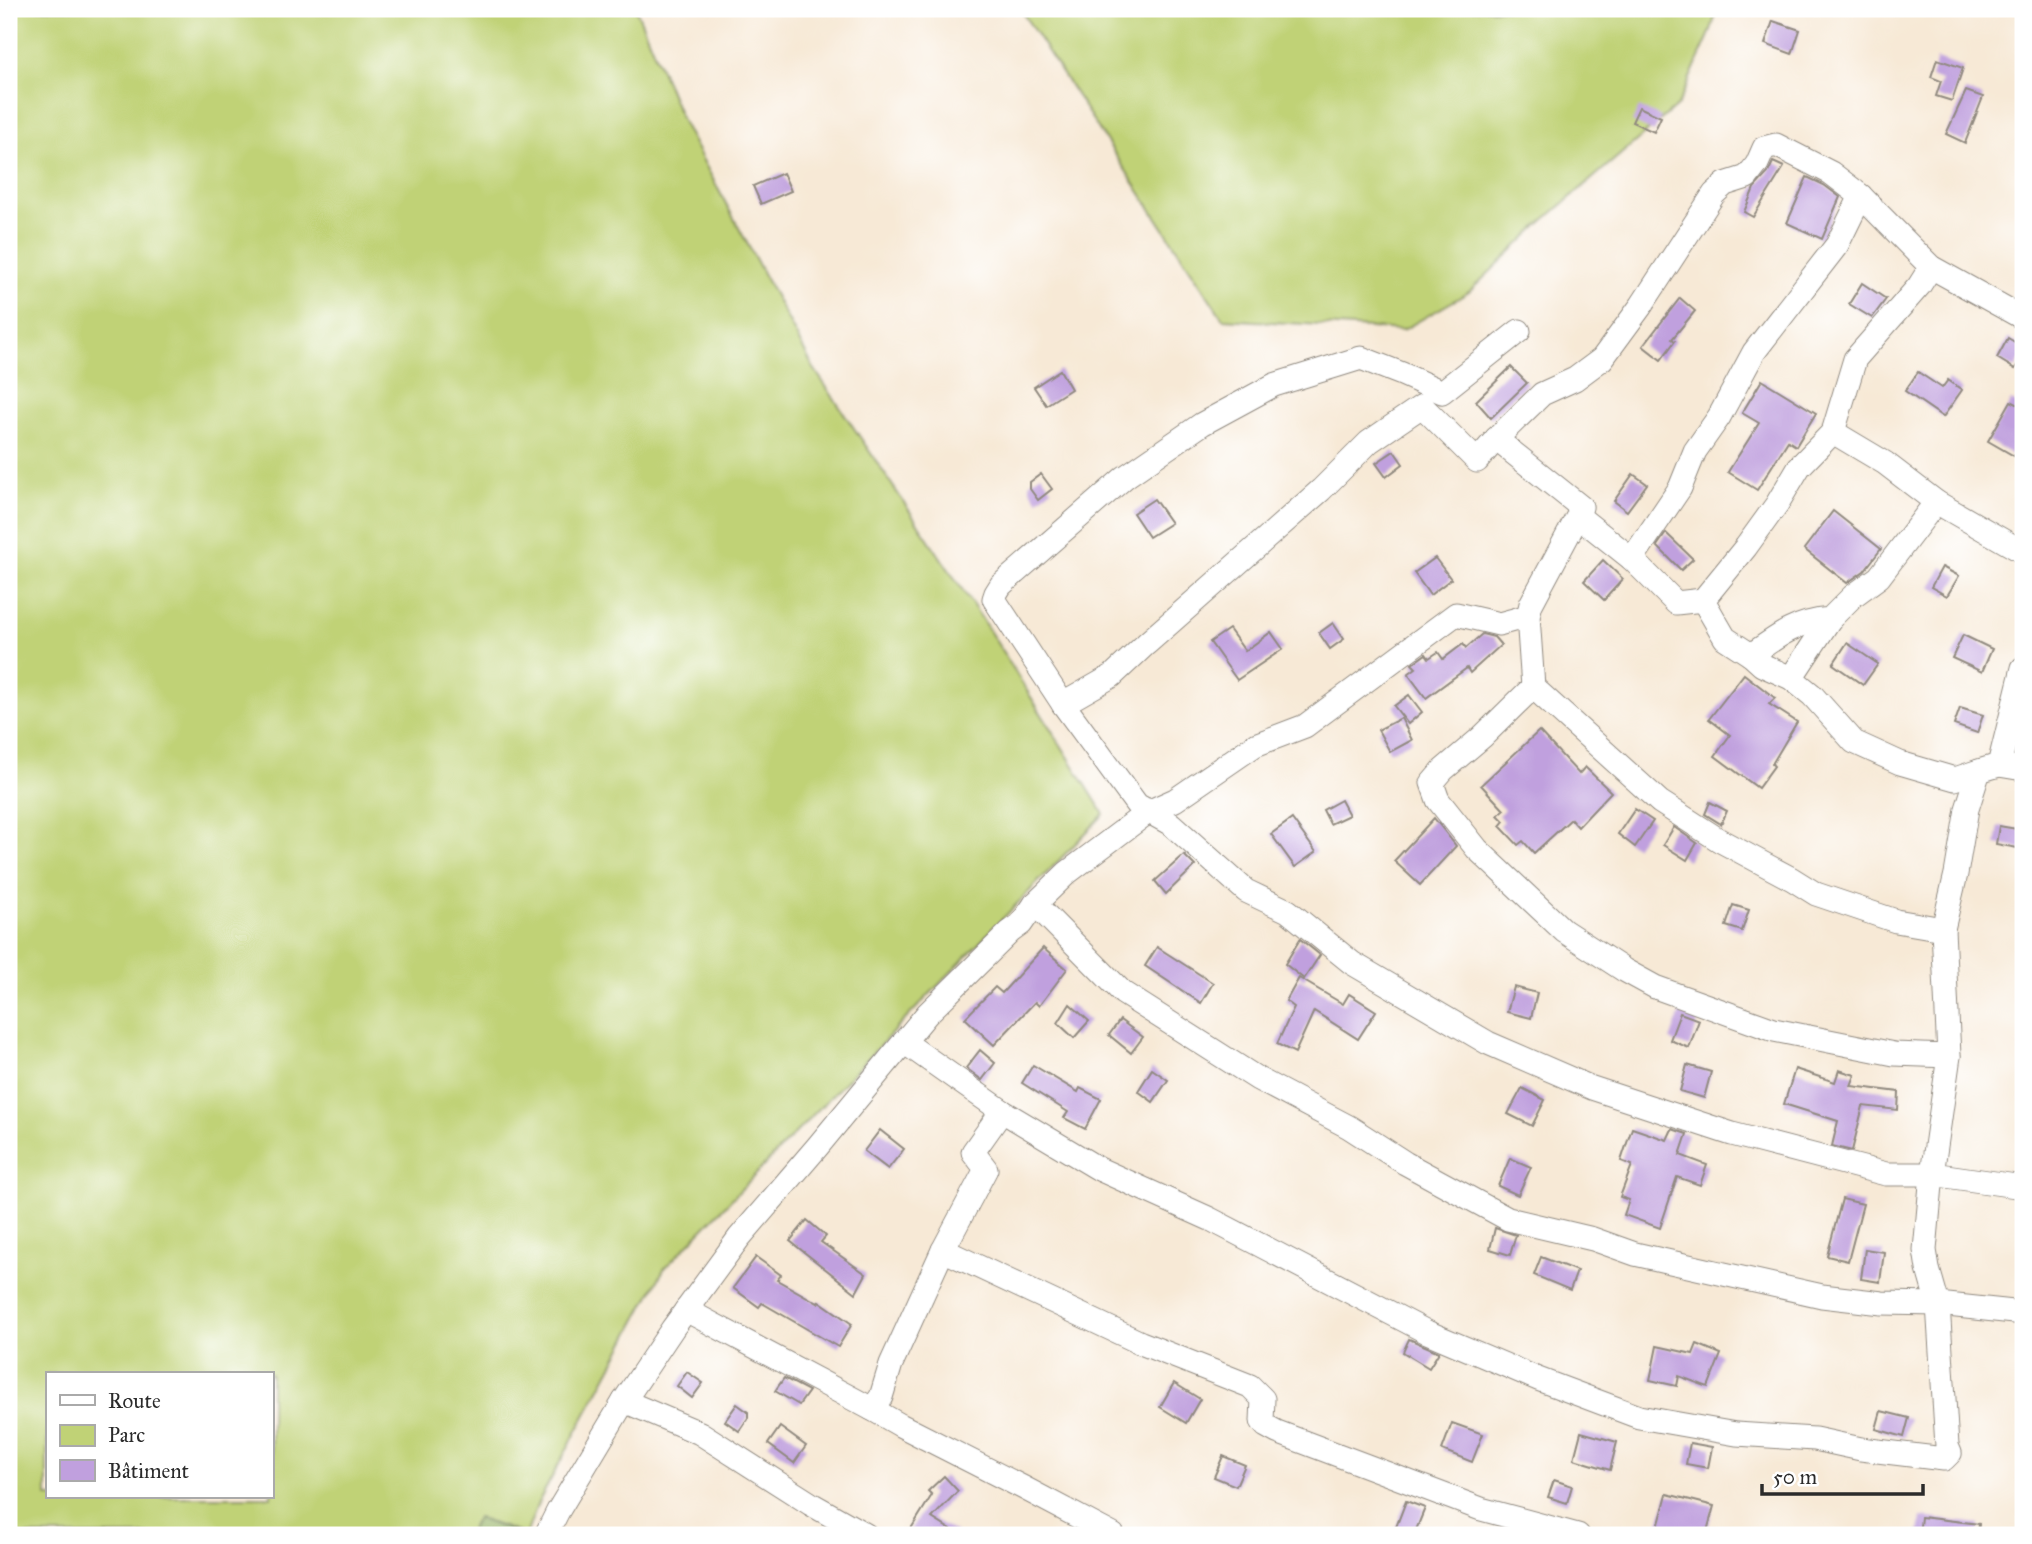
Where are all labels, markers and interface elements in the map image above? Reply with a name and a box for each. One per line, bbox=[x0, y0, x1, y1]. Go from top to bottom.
legend bbox=[46, 1372, 273, 1498]
text: Route bbox=[108, 1388, 161, 1414]
text: Parc bbox=[108, 1422, 145, 1448]
scale bar bbox=[1762, 1453, 1924, 1497]
text: Bâtiment bbox=[108, 1458, 190, 1484]
text: 50 m bbox=[1773, 1464, 1818, 1490]

